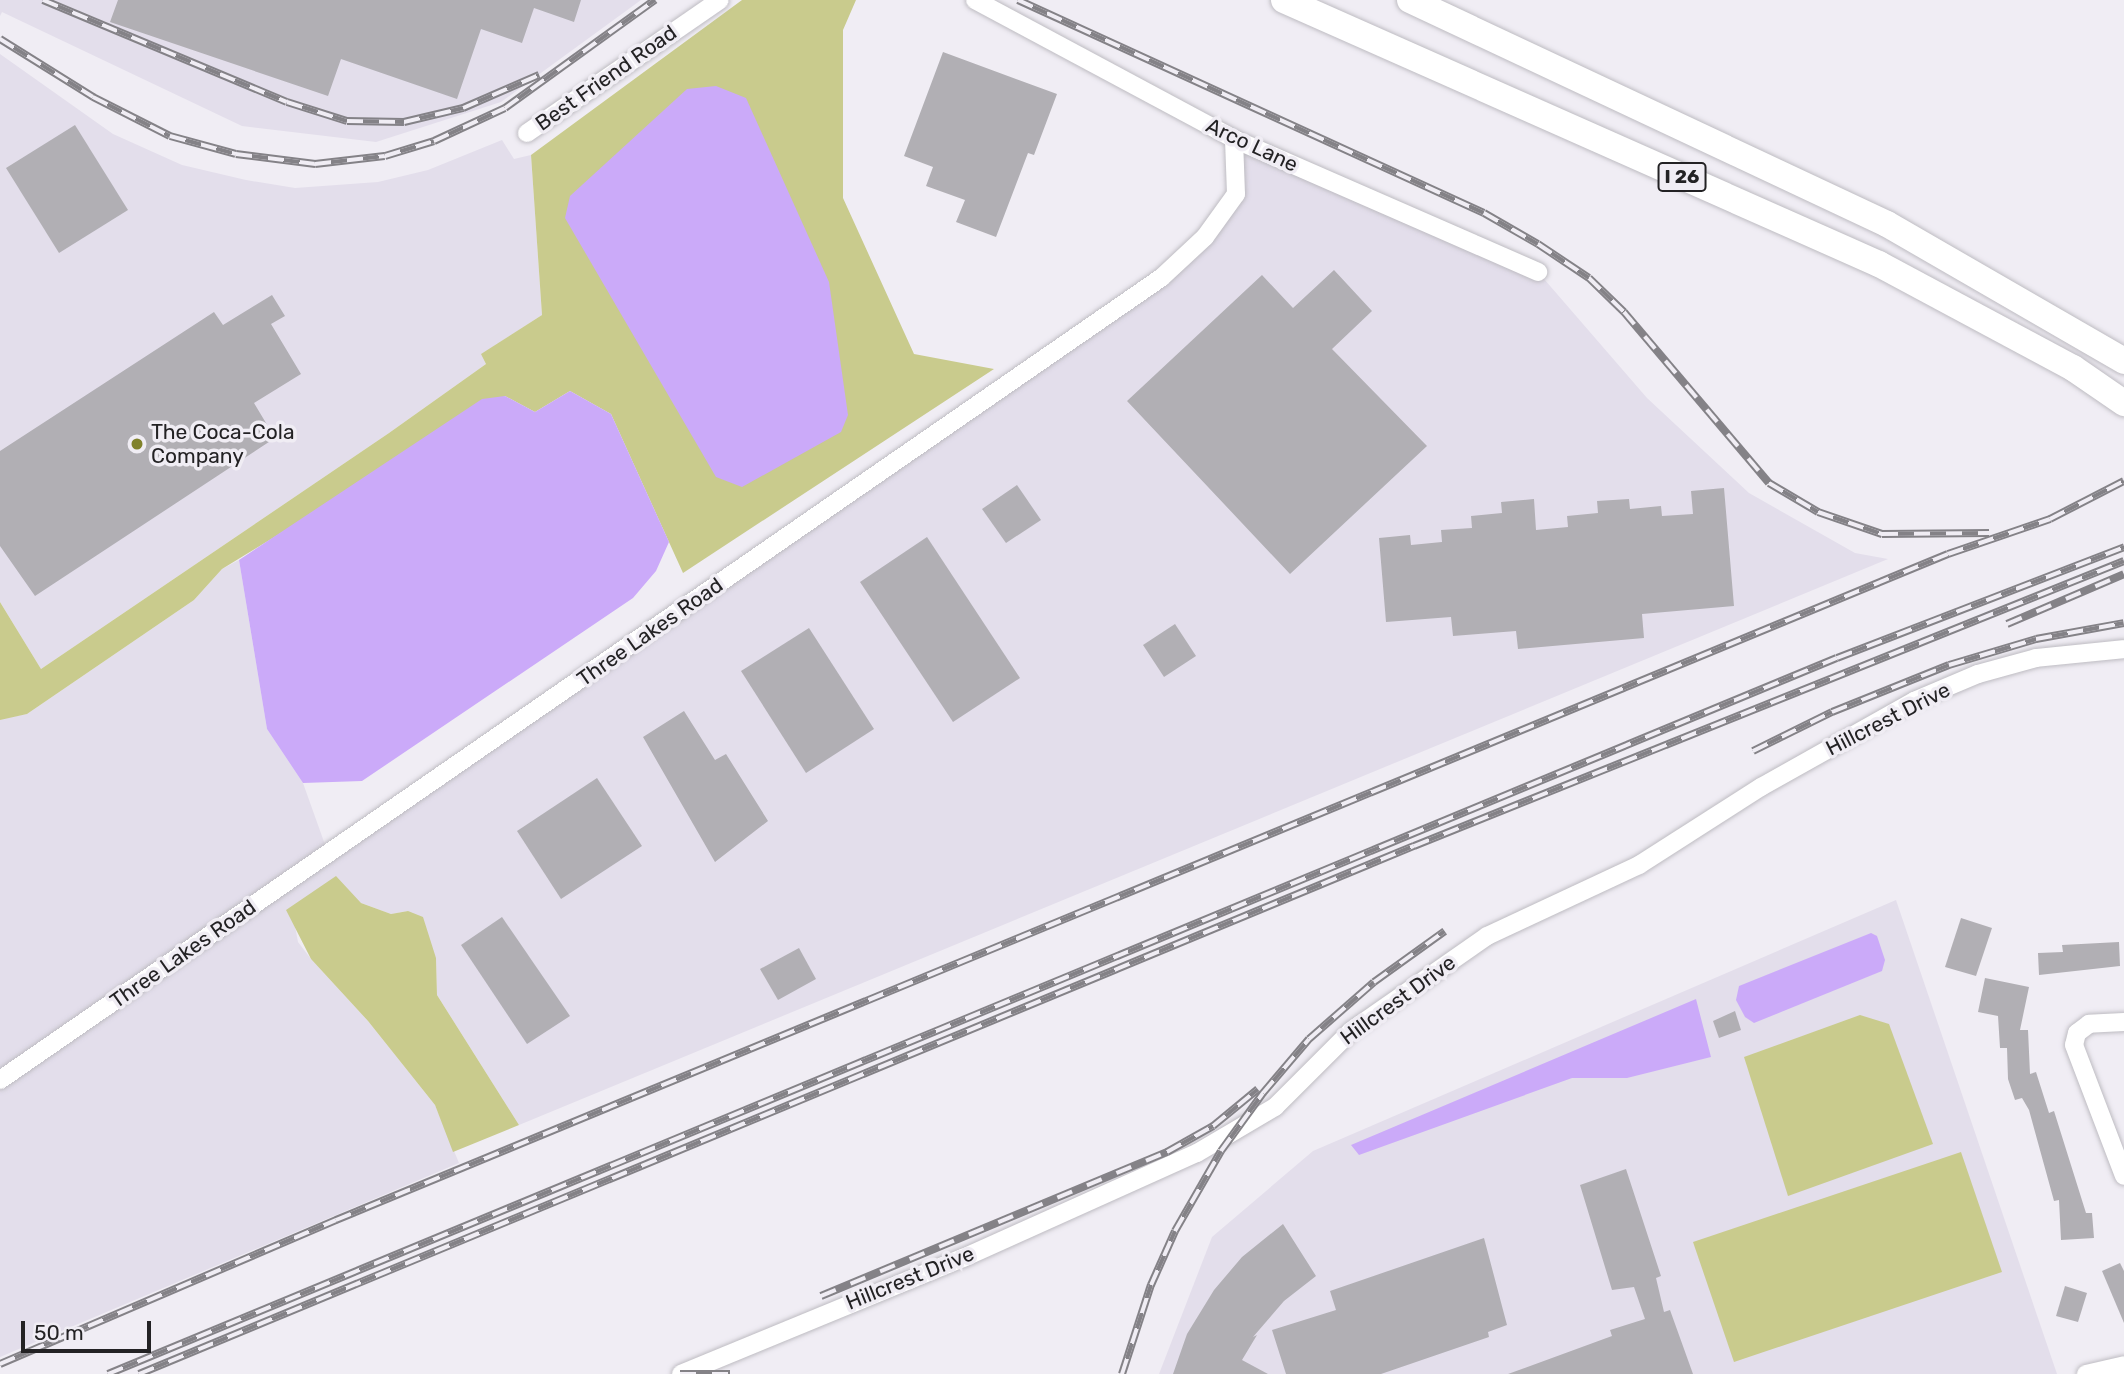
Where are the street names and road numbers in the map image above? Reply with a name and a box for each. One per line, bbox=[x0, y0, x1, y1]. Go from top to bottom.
street label: Best Friend Road bbox=[530, 20, 682, 136]
street label: Arco Lane bbox=[1202, 113, 1302, 177]
road number: I 26 bbox=[1658, 162, 1706, 192]
street label: Three Lakes Road bbox=[572, 572, 728, 692]
street label: Hillcrest Drive bbox=[1822, 677, 1954, 761]
street label: Three Lakes Road bbox=[105, 894, 261, 1014]
street label: Hillcrest Drive bbox=[1336, 950, 1460, 1050]
street label: Hillcrest Drive bbox=[842, 1241, 978, 1315]

